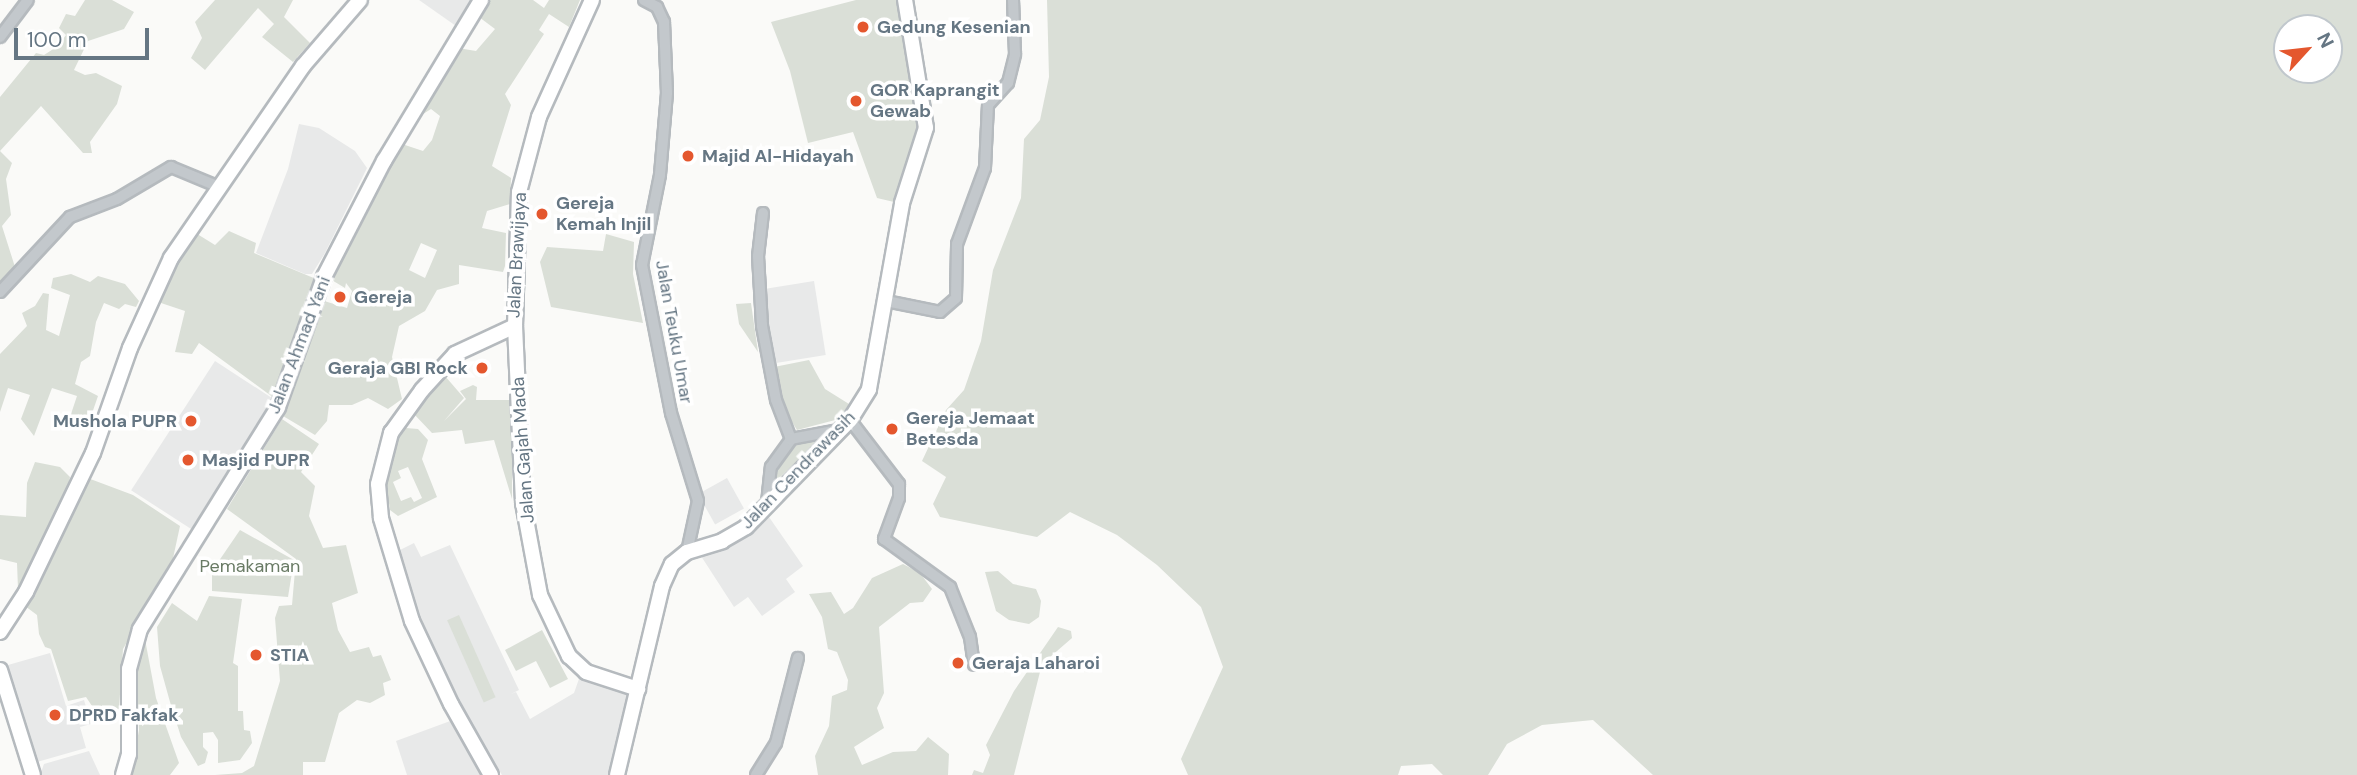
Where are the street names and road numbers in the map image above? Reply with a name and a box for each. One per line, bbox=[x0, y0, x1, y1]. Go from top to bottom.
street label: Jalan Brawijaya bbox=[503, 191, 531, 319]
street label: Jalan Teuku Umar bbox=[651, 259, 697, 405]
street label: Jalan Ahmad Yani bbox=[263, 273, 335, 417]
street label: Jalan Gajah Mada bbox=[507, 376, 539, 524]
street label: Jalan Cendrawasih bbox=[736, 407, 860, 533]

